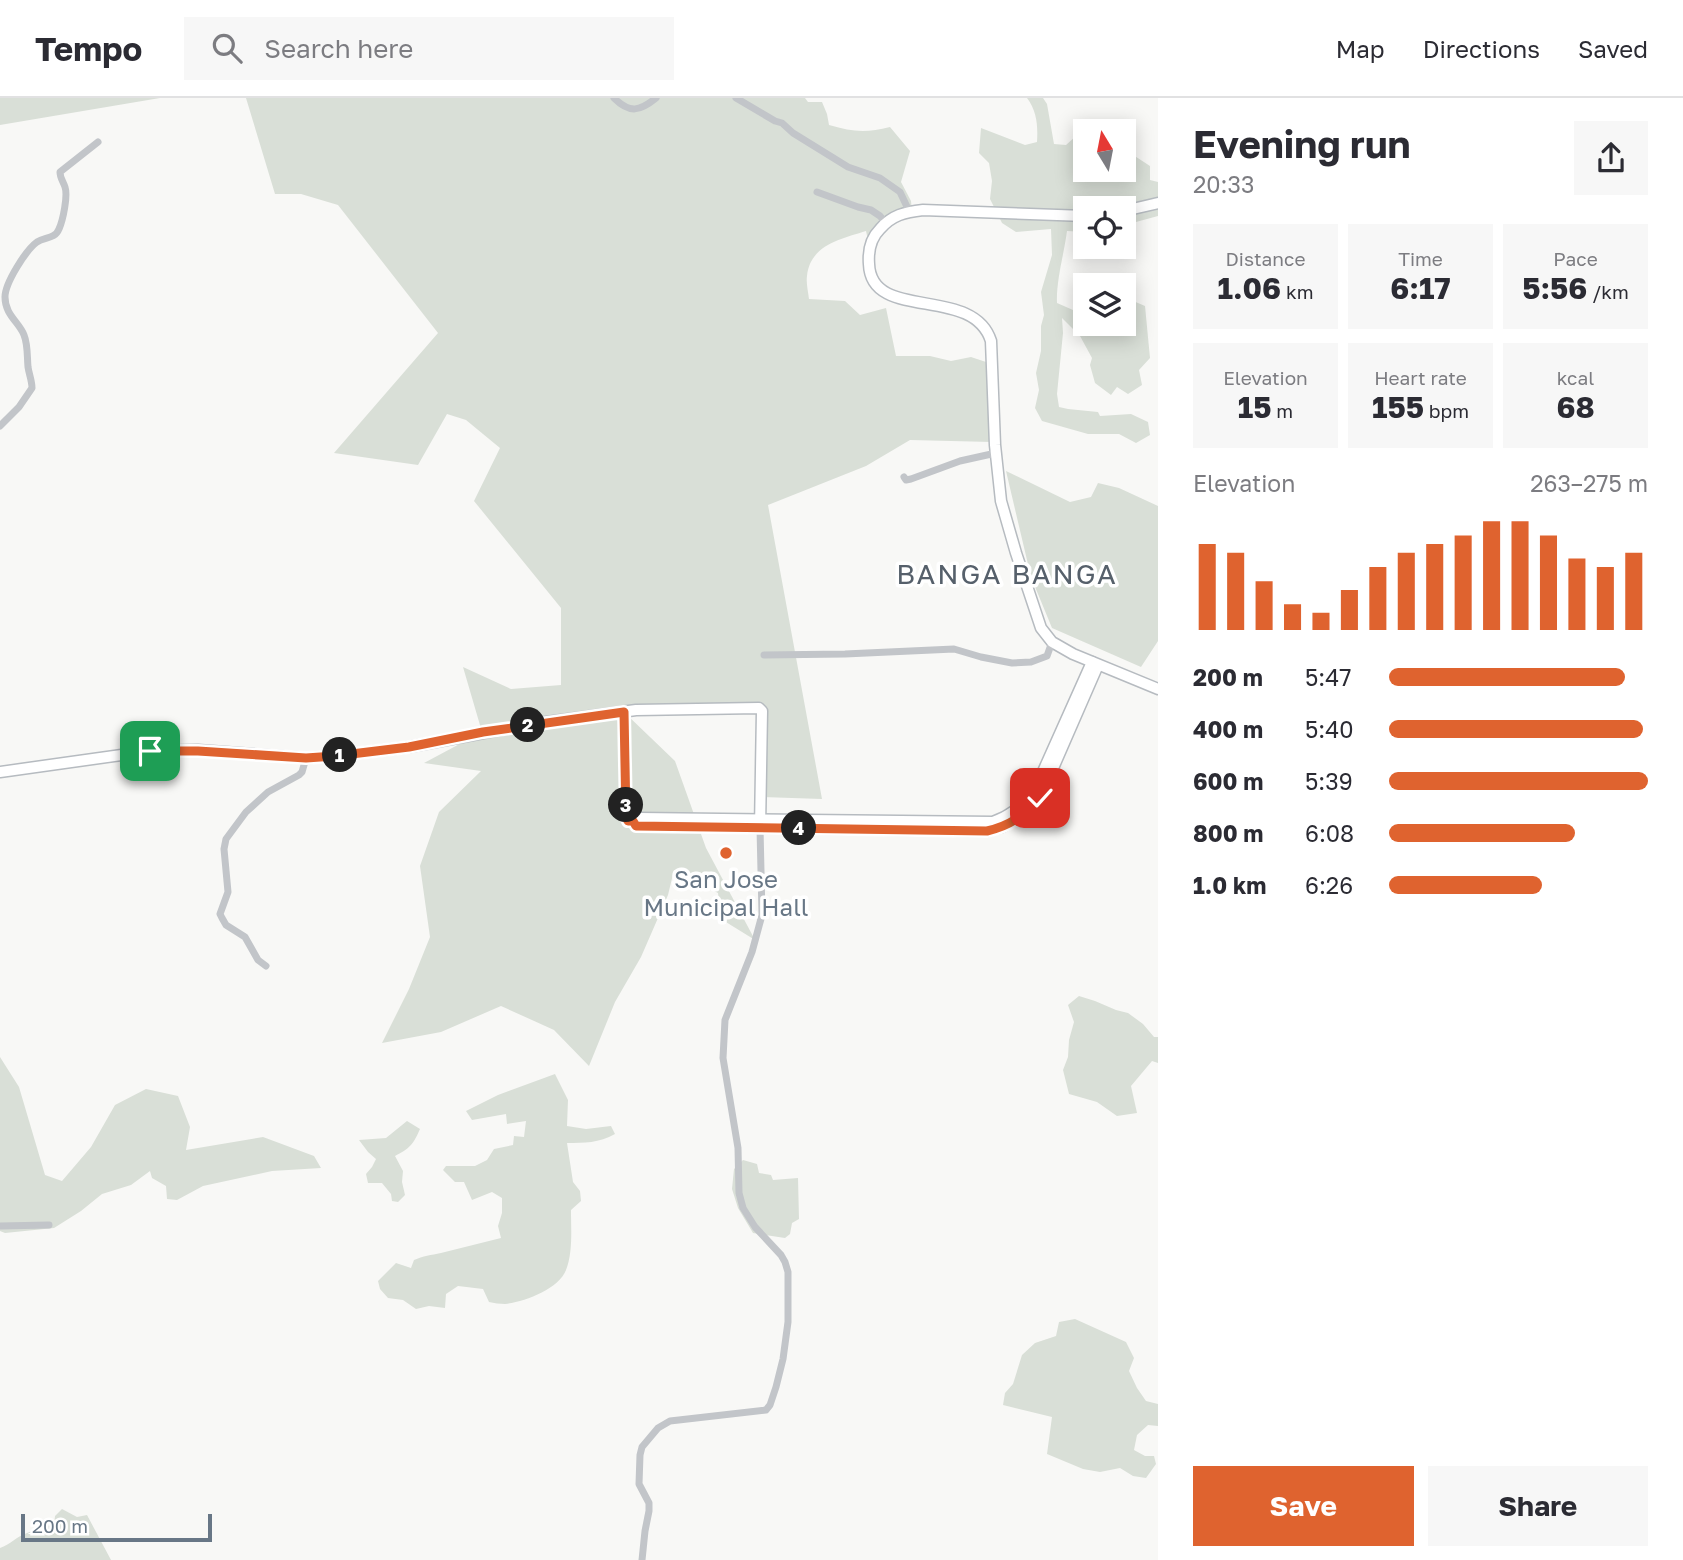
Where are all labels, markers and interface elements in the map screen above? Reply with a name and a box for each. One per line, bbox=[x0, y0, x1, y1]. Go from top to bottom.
search box bbox=[184, 17, 674, 80]
text: Tempo bbox=[35, 29, 142, 68]
icon: search bbox=[208, 29, 246, 67]
text: Search here bbox=[264, 33, 413, 64]
text: Map bbox=[1336, 34, 1385, 63]
text: Directions bbox=[1423, 34, 1540, 63]
text: Saved bbox=[1578, 34, 1648, 63]
north arrow bbox=[1073, 119, 1136, 182]
map controls bbox=[1073, 119, 1136, 336]
text: Evening run bbox=[1193, 121, 1411, 166]
button: share bbox=[1574, 121, 1648, 195]
text: 20:33 bbox=[1193, 170, 1254, 198]
button: locate bbox=[1073, 196, 1136, 259]
text: Distance bbox=[1226, 247, 1305, 270]
text: Time bbox=[1398, 247, 1443, 270]
text: Pace bbox=[1553, 247, 1598, 270]
text: 1.06 bbox=[1218, 270, 1281, 306]
text: 6:17 bbox=[1390, 270, 1451, 306]
text: 5:56 bbox=[1522, 270, 1587, 306]
button: layers bbox=[1073, 273, 1136, 336]
text: km bbox=[1281, 280, 1313, 303]
text: /km bbox=[1587, 280, 1629, 303]
text: Elevation bbox=[1223, 366, 1308, 389]
text: Heart rate bbox=[1374, 366, 1467, 389]
text: kcal bbox=[1557, 366, 1594, 389]
text: 15 bbox=[1238, 389, 1272, 425]
text: 155 bbox=[1372, 389, 1424, 425]
text: 68 bbox=[1556, 389, 1595, 425]
text: m bbox=[1272, 399, 1293, 422]
text: bpm bbox=[1424, 399, 1469, 422]
text: Elevation bbox=[1193, 469, 1295, 497]
text: 263–275 m bbox=[1530, 469, 1648, 497]
district label: BANGA BANGA bbox=[896, 557, 1118, 590]
text: 200 m bbox=[1193, 663, 1263, 691]
text: 5:47 bbox=[1305, 663, 1351, 691]
pin: 2 bbox=[510, 708, 546, 742]
text: 2 bbox=[522, 713, 533, 736]
text: 400 m bbox=[1193, 715, 1263, 743]
text: 5:40 bbox=[1305, 715, 1354, 743]
pin bbox=[120, 721, 180, 781]
icon: arrive bbox=[131, 732, 169, 770]
pin: 1 bbox=[322, 738, 358, 772]
text: 1 bbox=[335, 743, 344, 766]
text: 600 m bbox=[1193, 767, 1263, 795]
text: 5:39 bbox=[1305, 767, 1353, 795]
pin bbox=[1010, 768, 1070, 828]
icon: check bbox=[1021, 779, 1059, 817]
pin: 3 bbox=[608, 788, 644, 822]
text: 3 bbox=[620, 793, 631, 816]
pin: 4 bbox=[782, 810, 816, 846]
text: 4 bbox=[793, 816, 804, 839]
text: 800 m bbox=[1193, 819, 1264, 847]
text: 6:08 bbox=[1305, 819, 1354, 847]
marker: San Jose Municipal Hall bbox=[718, 845, 734, 861]
place label: San Jose Municipal Hall bbox=[643, 864, 809, 921]
text: 1.0 km bbox=[1193, 871, 1266, 899]
text: 6:26 bbox=[1305, 871, 1353, 899]
button: Save bbox=[1193, 1466, 1414, 1546]
button: Share bbox=[1428, 1466, 1648, 1546]
scale bar bbox=[21, 1511, 212, 1543]
text: 200 m bbox=[32, 1514, 88, 1537]

